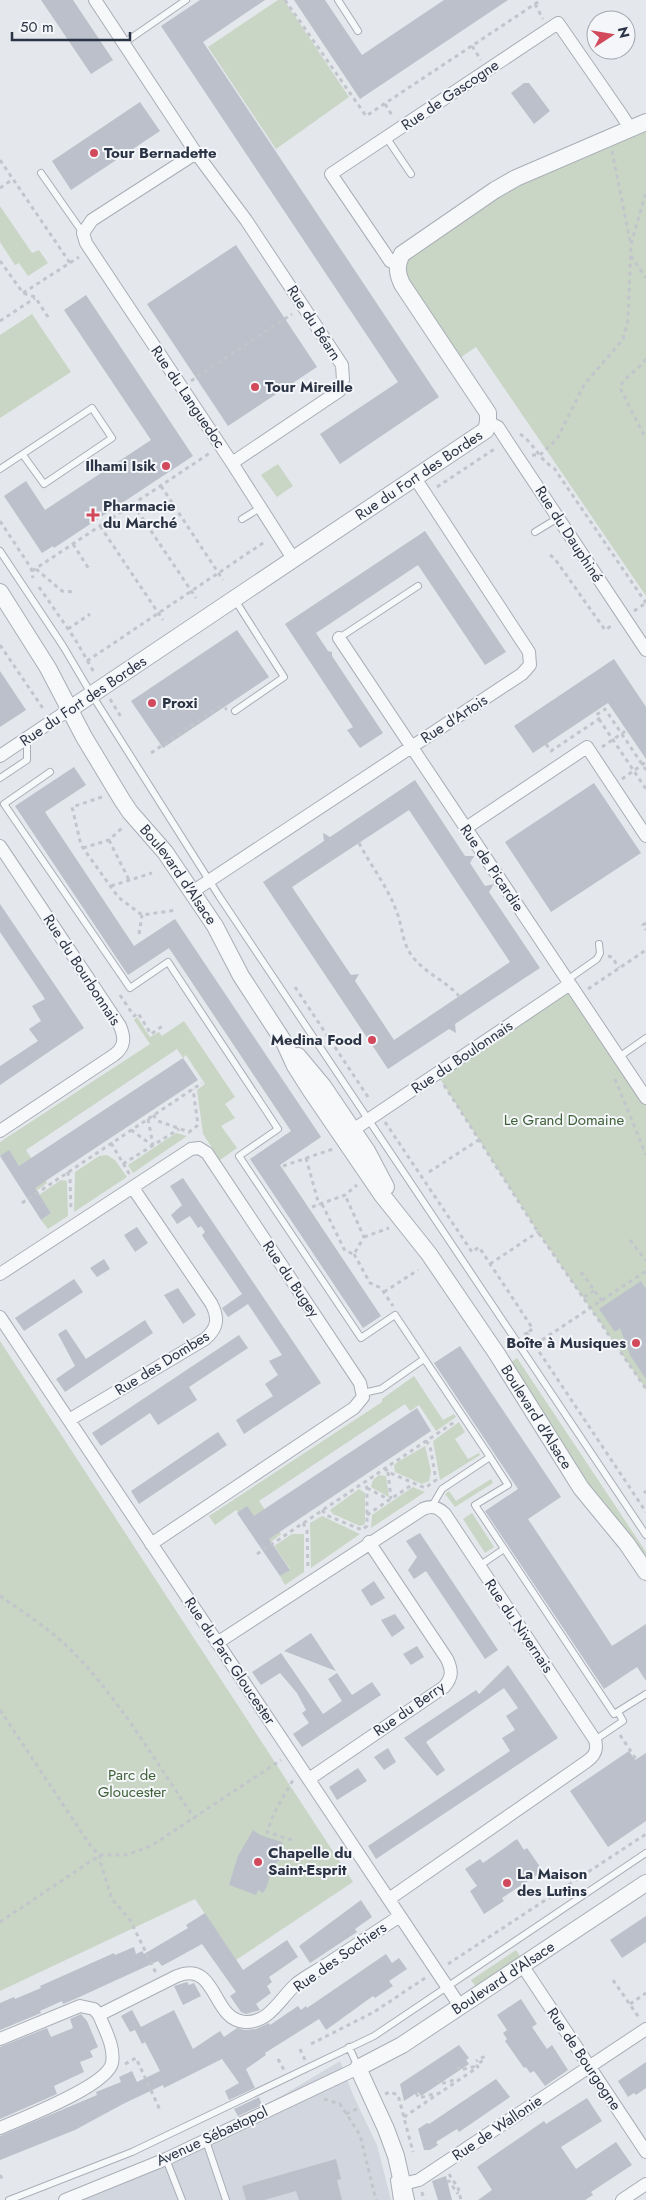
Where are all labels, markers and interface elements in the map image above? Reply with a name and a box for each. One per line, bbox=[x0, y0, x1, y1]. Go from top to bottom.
scale bar bbox=[12, 10, 130, 42]
north arrow bbox=[586, 10, 636, 60]
text: 50 m bbox=[20, 16, 54, 38]
text: N bbox=[613, 25, 635, 40]
street label: Rue de Gascogne bbox=[397, 54, 503, 136]
place label: Tour Bernadette bbox=[104, 142, 217, 164]
marker: Tour Bernadette bbox=[88, 147, 100, 159]
street label: Rue du Béarn bbox=[281, 281, 347, 365]
street label: Rue du Languedoc bbox=[146, 341, 230, 453]
place label: Tour Mireille bbox=[265, 376, 353, 398]
marker: Tour Mireille bbox=[249, 381, 261, 393]
street label: Rue du Fort des Bordes bbox=[351, 424, 487, 526]
place label: Ilhami Isik bbox=[85, 455, 156, 477]
marker: Ilhami Isik bbox=[160, 460, 172, 472]
street label: Rue du Dauphiné bbox=[530, 482, 609, 587]
place label: Pharmacie du Marché bbox=[103, 495, 178, 534]
marker: Pharmacie du Marché bbox=[87, 509, 99, 521]
street label: Rue du Fort des Bordes bbox=[15, 650, 151, 752]
street label: Rue d'Artois bbox=[416, 689, 492, 749]
place label: Proxi bbox=[162, 692, 198, 714]
marker: Proxi bbox=[146, 697, 158, 709]
street label: Boulevard d'Alsace bbox=[135, 819, 222, 930]
street label: Rue de Picardie bbox=[455, 820, 530, 916]
street label: Rue du Bourbonnais bbox=[38, 910, 126, 1030]
street label: Rue du Boulonnais bbox=[407, 1015, 517, 1099]
place label: Medina Food bbox=[271, 1029, 362, 1051]
marker: Medina Food bbox=[366, 1034, 378, 1046]
park label: Le Grand Domaine bbox=[504, 1109, 625, 1131]
street label: Rue du Bugey bbox=[257, 1236, 325, 1322]
street label: Rue des Dombes bbox=[110, 1325, 214, 1401]
place label: Boîte à Musiques bbox=[506, 1332, 626, 1354]
marker: Boîte à Musiques bbox=[630, 1337, 642, 1349]
street label: Boulevard d'Alsace bbox=[495, 1360, 578, 1474]
street label: Rue du Nivernais bbox=[479, 1575, 559, 1677]
street label: Rue du Parc Gloucester bbox=[179, 1593, 281, 1730]
street label: Rue du Berry bbox=[369, 1676, 450, 1742]
park label: Parc de Gloucester bbox=[98, 1764, 167, 1803]
place label: Chapelle du Saint-Esprit bbox=[268, 1842, 352, 1881]
marker: Chapelle du Saint-Esprit bbox=[252, 1856, 264, 1868]
place label: La Maison des Lutins bbox=[517, 1863, 587, 1902]
marker: La Maison des Lutins bbox=[501, 1877, 513, 1889]
street label: Rue des Sochiers bbox=[289, 1917, 391, 1997]
street label: Boulevard d'Alsace bbox=[447, 1936, 559, 2020]
street label: Rue de Bourgogne bbox=[541, 2003, 627, 2115]
street label: Rue de Wallonie bbox=[448, 2090, 547, 2166]
street label: Avenue Sébastopol bbox=[153, 2100, 271, 2172]

